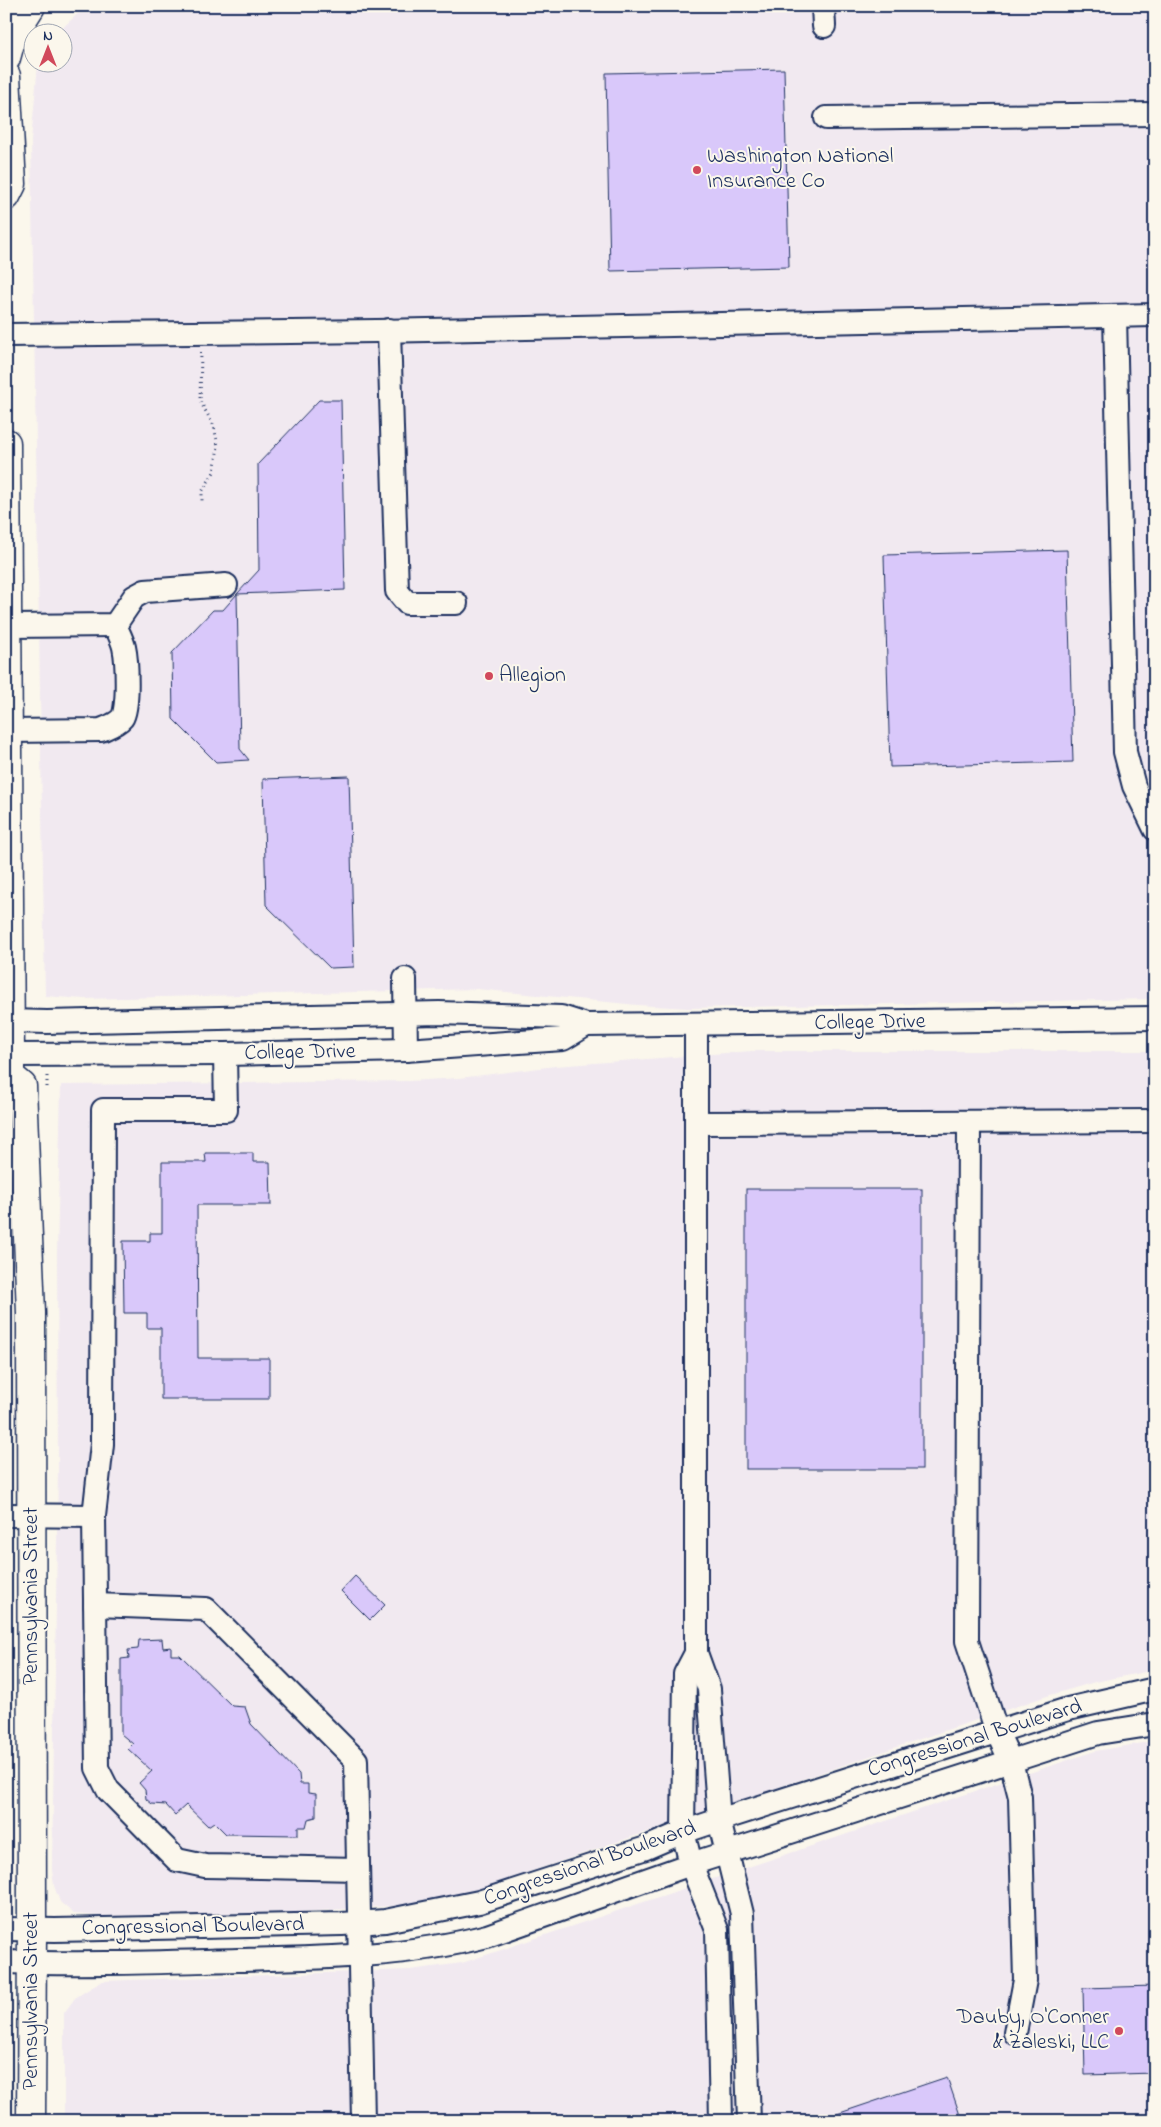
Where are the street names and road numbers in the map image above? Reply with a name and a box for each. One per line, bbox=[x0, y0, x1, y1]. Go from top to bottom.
street label: College Drive bbox=[814, 1006, 926, 1041]
street label: College Drive bbox=[244, 1036, 356, 1071]
street label: Pennsylvania Street bbox=[16, 1506, 49, 1685]
street label: Congressional Boulevard bbox=[864, 1691, 1086, 1788]
street label: Congressional Boulevard bbox=[480, 1813, 701, 1916]
street label: Congressional Boulevard bbox=[81, 1909, 305, 1946]
street label: Pennsylvania Street bbox=[16, 1911, 49, 2090]

